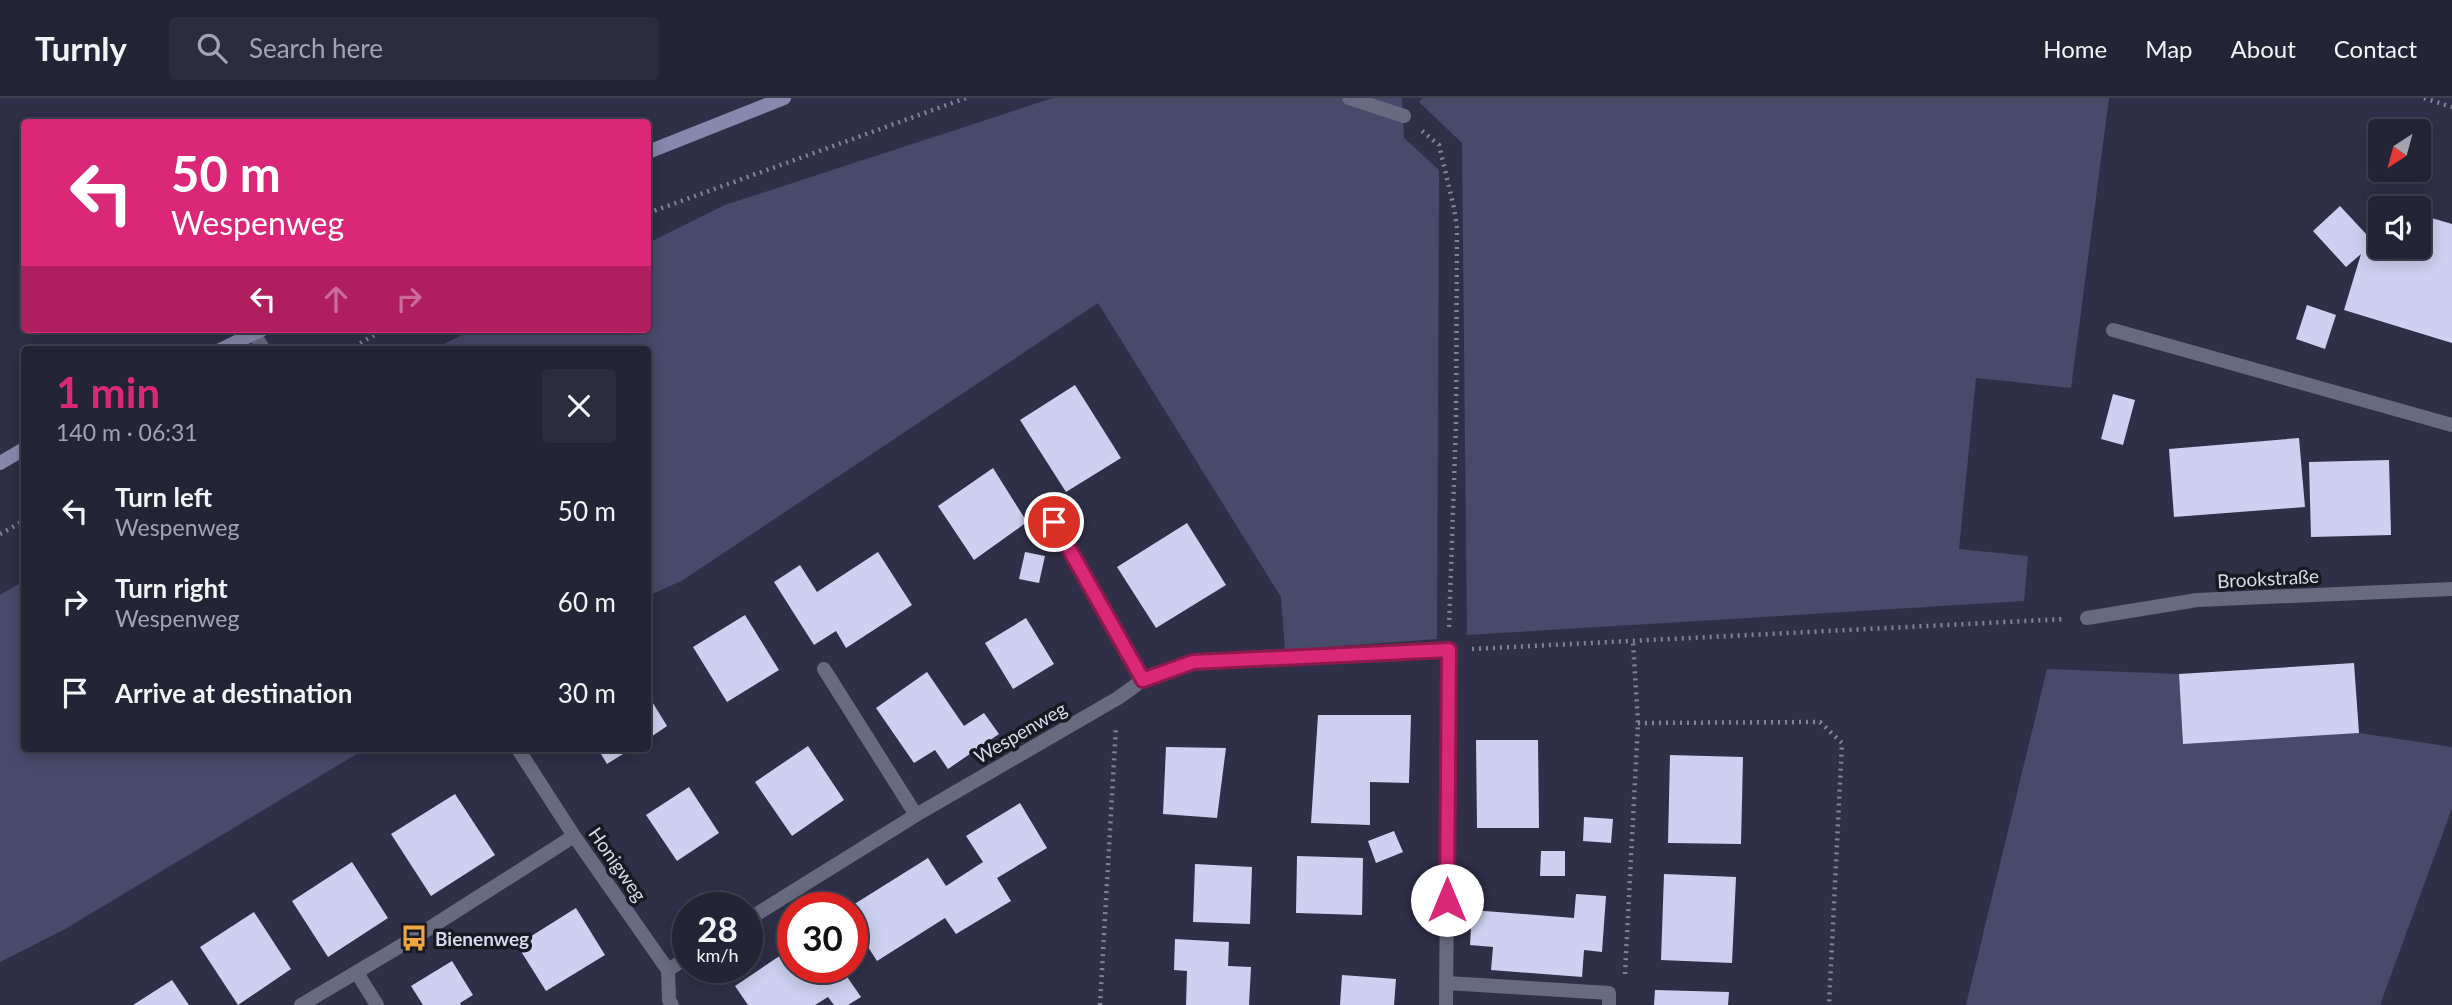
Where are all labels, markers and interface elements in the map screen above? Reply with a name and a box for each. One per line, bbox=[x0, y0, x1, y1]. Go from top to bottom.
search box bbox=[169, 17, 659, 80]
text: Turnly bbox=[35, 28, 127, 68]
icon: search bbox=[193, 29, 231, 67]
text: Search here bbox=[249, 32, 383, 64]
text: Home bbox=[2043, 34, 2107, 63]
text: Map bbox=[2145, 34, 2193, 63]
text: About bbox=[2231, 34, 2296, 63]
text: Contact bbox=[2334, 34, 2417, 63]
north arrow bbox=[2368, 119, 2431, 182]
map controls bbox=[2368, 119, 2431, 259]
text: 50 m bbox=[171, 144, 281, 202]
icon: left bbox=[56, 147, 147, 238]
button: sound bbox=[2368, 196, 2431, 259]
text: Wespenweg bbox=[171, 203, 344, 242]
icon: left bbox=[244, 280, 282, 318]
icon: ahead bbox=[317, 280, 355, 318]
icon: right bbox=[390, 280, 428, 318]
text: 1 min bbox=[56, 367, 160, 417]
button: close bbox=[542, 369, 616, 443]
text: 140 m · 06:31 bbox=[56, 418, 198, 446]
text: Turn left bbox=[115, 481, 212, 513]
icon: left bbox=[56, 492, 94, 530]
pin bbox=[1024, 492, 1084, 552]
text: 50 m bbox=[558, 495, 616, 527]
icon: arrive bbox=[1035, 503, 1073, 541]
text: Wespenweg bbox=[115, 513, 239, 541]
street label: Brookstraße bbox=[2216, 564, 2320, 592]
text: Turn right bbox=[115, 572, 228, 604]
icon: right bbox=[56, 583, 94, 621]
text: 60 m bbox=[558, 586, 616, 618]
text: Wespenweg bbox=[115, 604, 239, 632]
icon: arrive bbox=[56, 674, 94, 712]
text: Arrive at destination bbox=[115, 677, 352, 709]
text: 30 m bbox=[558, 677, 616, 709]
street label: Wespenweg bbox=[970, 696, 1070, 768]
street label: Honigweg bbox=[584, 823, 652, 905]
position arrow bbox=[1410, 863, 1484, 937]
speed limit sign: 30 bbox=[777, 892, 868, 983]
text: 28 bbox=[697, 907, 738, 949]
bus stop icon: Bienenweg bbox=[399, 923, 429, 953]
place label: Bienenweg bbox=[435, 927, 529, 950]
text: km/h bbox=[696, 944, 739, 966]

